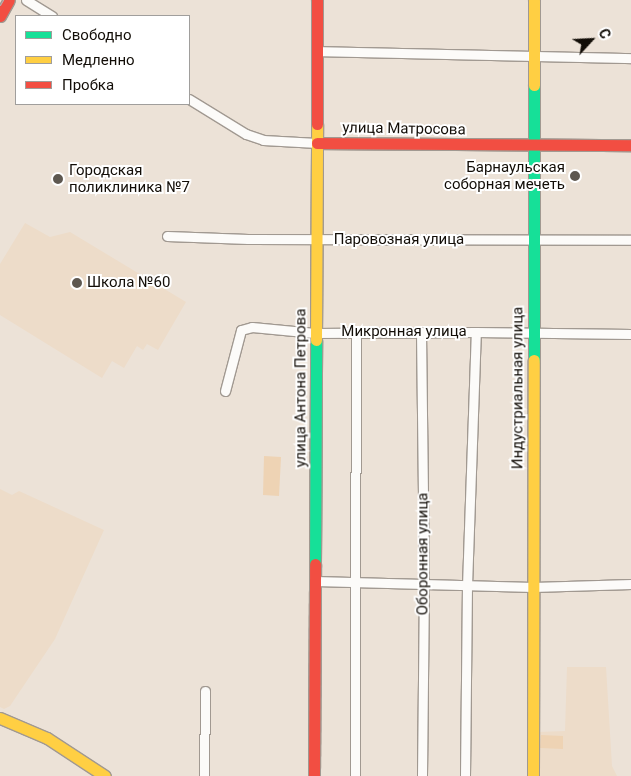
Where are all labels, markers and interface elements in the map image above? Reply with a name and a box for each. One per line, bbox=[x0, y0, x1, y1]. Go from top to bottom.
legend bbox=[15, 15, 190, 105]
north arrow bbox=[566, 15, 616, 65]
text: Свободно bbox=[62, 26, 131, 44]
text: С bbox=[595, 26, 614, 41]
text: Медленно bbox=[62, 51, 135, 69]
text: Пробка bbox=[62, 76, 114, 94]
street label: улица Матросова bbox=[342, 119, 466, 139]
place label: Барнаульская соборная мечеть bbox=[444, 158, 565, 193]
place label: Городская поликлиника №7 bbox=[69, 161, 190, 196]
marker: Барнаульская соборная мечеть bbox=[569, 170, 581, 182]
marker: Городская поликлиника №7 bbox=[51, 172, 65, 186]
street label: Паровозная улица bbox=[334, 231, 464, 249]
place label: Школа №60 bbox=[87, 274, 170, 292]
marker: Школа №60 bbox=[71, 277, 83, 289]
street label: Индустриальная улица bbox=[509, 307, 527, 469]
street label: улица Антона Петрова bbox=[292, 309, 310, 467]
street label: Микронная улица bbox=[341, 323, 467, 341]
street label: Оборонная улица bbox=[414, 493, 432, 615]

